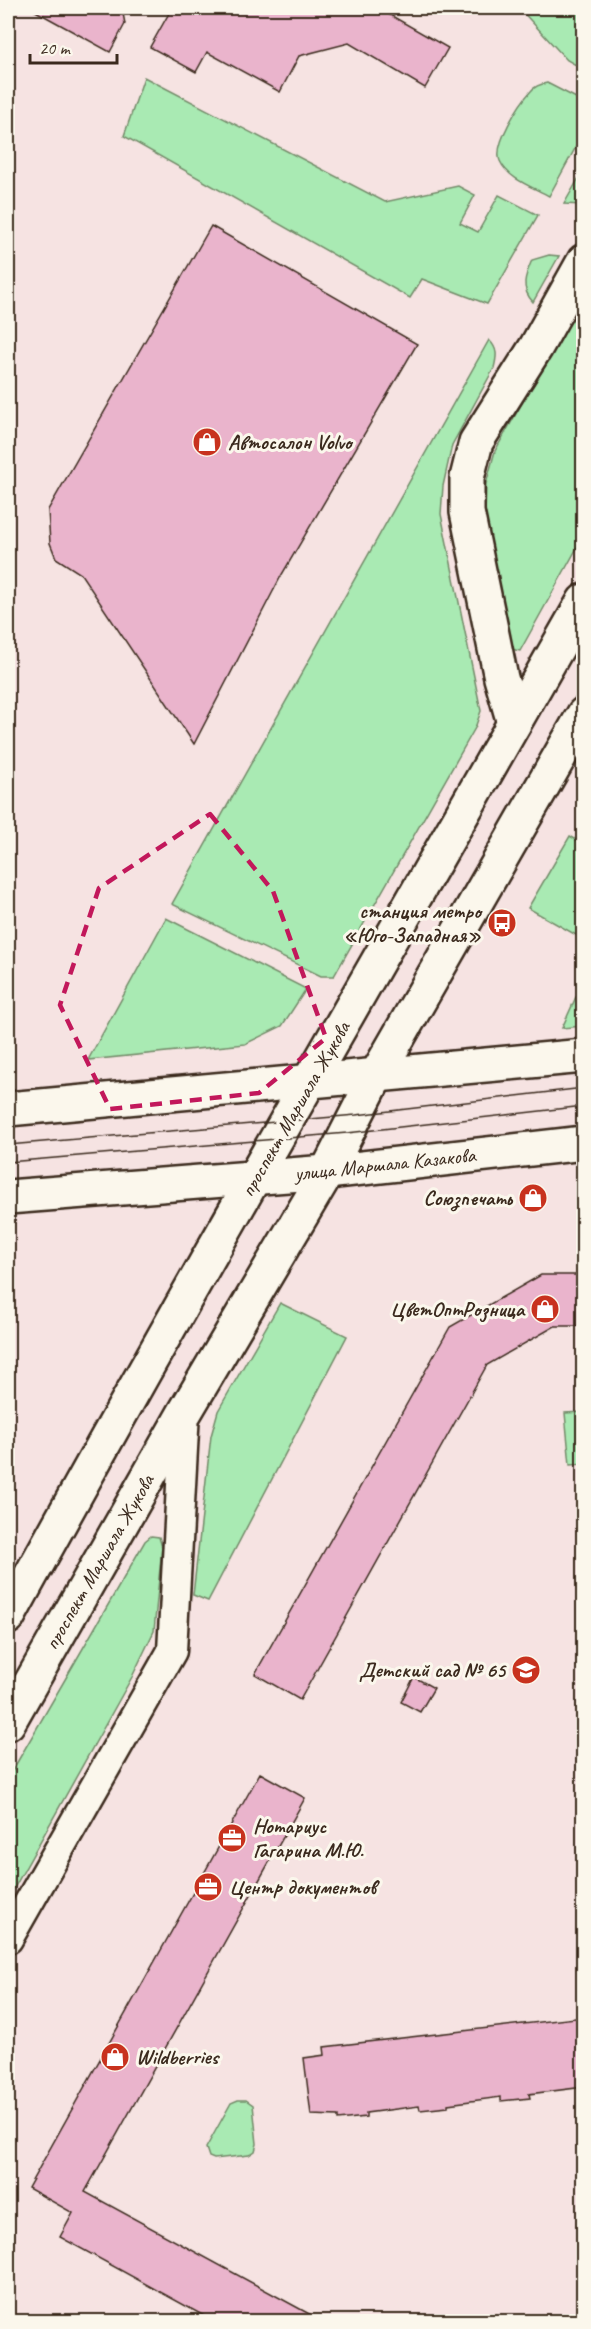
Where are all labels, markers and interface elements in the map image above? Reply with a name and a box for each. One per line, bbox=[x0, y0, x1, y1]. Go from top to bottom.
scale bar bbox=[30, 27, 117, 65]
text: 20 m bbox=[39, 37, 72, 59]
shop icon: Автосалон Volvo bbox=[191, 426, 223, 458]
place label: Автосалон Volvo bbox=[228, 429, 354, 455]
place label: станция метро «Юго-Западная» bbox=[344, 898, 484, 948]
bus stop icon: станция метро «Юго-Западная» bbox=[486, 907, 518, 939]
street label: проспект Маршала Жукова bbox=[234, 1015, 357, 1201]
street label: улица Маршала Казакова bbox=[291, 1141, 479, 1187]
shop icon: Союзпечать bbox=[517, 1182, 549, 1214]
place label: Союзпечать bbox=[424, 1185, 513, 1212]
shop icon: ЦветОптРозница bbox=[529, 1293, 561, 1325]
place label: ЦветОптРозница bbox=[390, 1296, 526, 1323]
street label: проспект Маршала Жукова bbox=[38, 1468, 161, 1654]
school or university icon: Детский сад № 65 bbox=[510, 1654, 542, 1686]
place label: Детский сад № 65 bbox=[359, 1657, 507, 1683]
place label: Нотариус Гагарина М.Ю. bbox=[253, 1813, 364, 1863]
office icon: Нотариус Гагарина М.Ю. bbox=[216, 1822, 248, 1854]
office icon: Центр документов bbox=[192, 1871, 224, 1903]
place label: Центр документов bbox=[229, 1874, 380, 1900]
shop icon: Wildberries bbox=[99, 2041, 131, 2073]
place label: Wildberries bbox=[136, 2044, 221, 2070]

